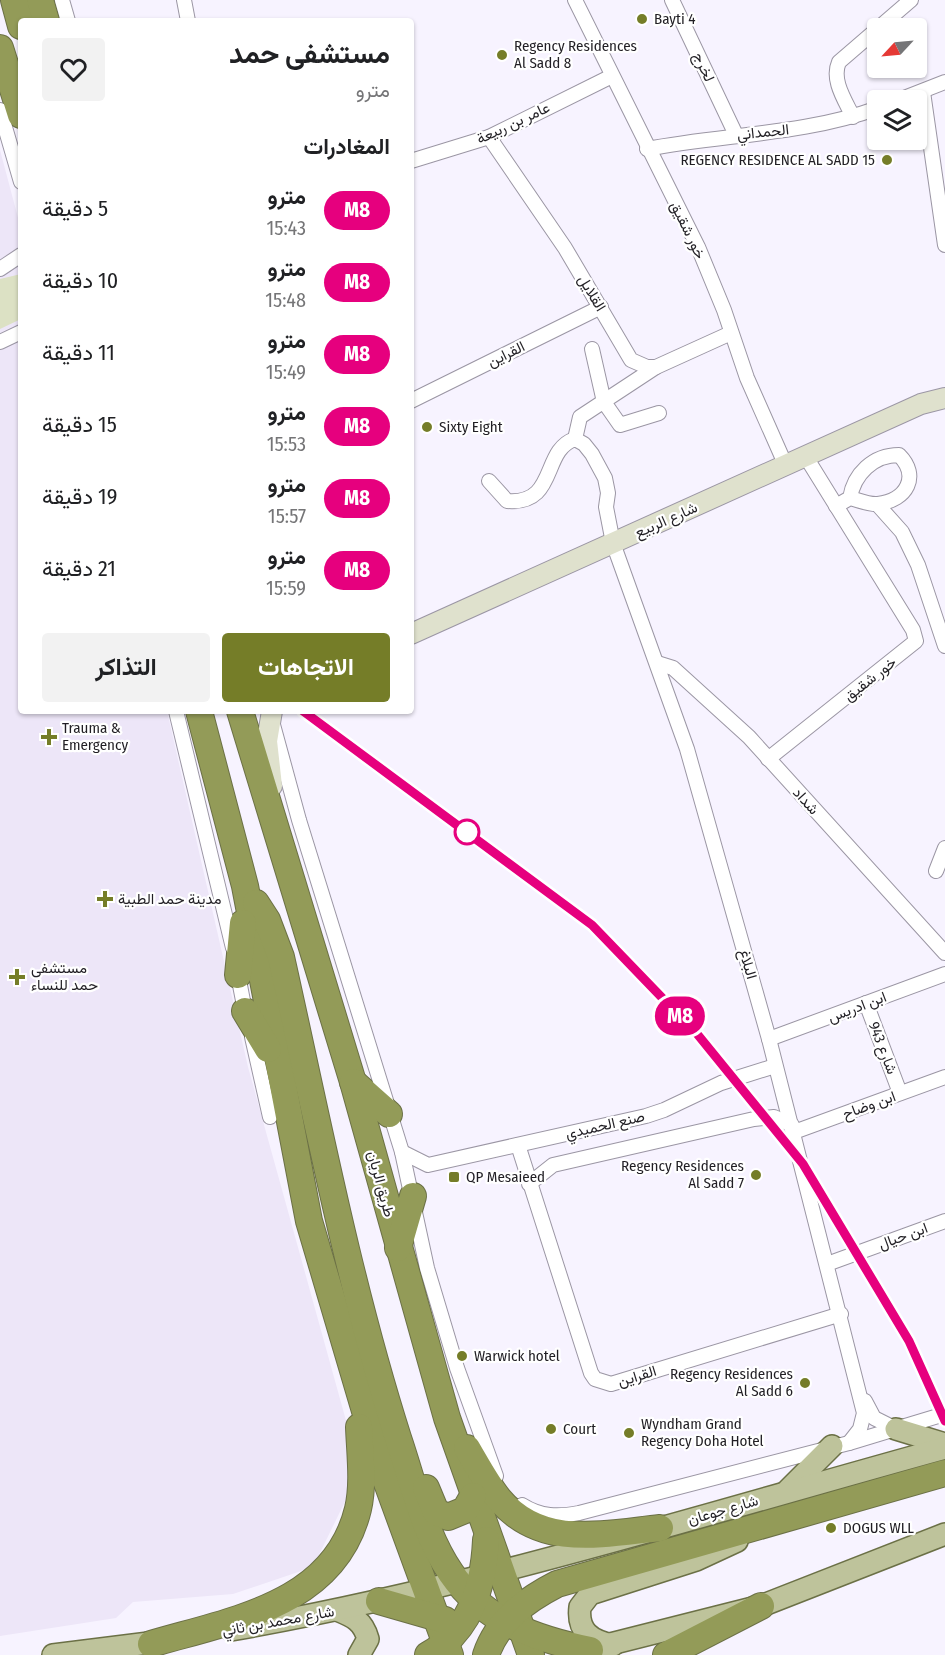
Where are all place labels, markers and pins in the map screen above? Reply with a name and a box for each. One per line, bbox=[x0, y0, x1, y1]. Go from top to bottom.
place label: Bayti 4 bbox=[654, 10, 696, 28]
marker: Bayti 4 bbox=[635, 12, 649, 26]
place label: Regency Residences Al Sadd 8 bbox=[514, 37, 637, 72]
marker: Regency Residences Al Sadd 8 bbox=[495, 48, 509, 62]
place label: REGENCY RESIDENCE AL SADD 15 bbox=[680, 151, 875, 169]
marker: REGENCY RESIDENCE AL SADD 15 bbox=[880, 153, 894, 167]
place label: Sixty Eight bbox=[439, 418, 503, 436]
marker: Sixty Eight bbox=[420, 420, 434, 434]
place label: Trauma & Emergency bbox=[62, 719, 128, 754]
marker: Trauma & Emergency bbox=[40, 728, 58, 746]
unlabelled marker bbox=[454, 819, 480, 845]
marker: مدينة حمد الطبية bbox=[96, 890, 114, 908]
place label: مدينة حمد الطبية bbox=[118, 890, 222, 908]
place label: مستشفى حمد للنساء bbox=[31, 959, 98, 994]
marker: مستشفى حمد للنساء bbox=[8, 968, 26, 986]
place label: Regency Residences Al Sadd 7 bbox=[621, 1157, 744, 1192]
place label: QP Mesaieed bbox=[466, 1168, 545, 1186]
marker: Regency Residences Al Sadd 7 bbox=[749, 1168, 763, 1182]
marker: QP Mesaieed bbox=[447, 1170, 461, 1184]
place label: Warwick hotel bbox=[474, 1347, 560, 1365]
marker: Warwick hotel bbox=[455, 1349, 469, 1363]
place label: Regency Residences Al Sadd 6 bbox=[670, 1365, 793, 1400]
marker: Regency Residences Al Sadd 6 bbox=[798, 1376, 812, 1390]
place label: Wyndham Grand Regency Doha Hotel bbox=[641, 1415, 764, 1450]
place label: Court bbox=[563, 1420, 596, 1438]
marker: Court bbox=[544, 1422, 558, 1436]
marker: Wyndham Grand Regency Doha Hotel bbox=[622, 1426, 636, 1440]
place label: DOGUS WLL bbox=[843, 1519, 914, 1537]
marker: DOGUS WLL bbox=[824, 1521, 838, 1535]

